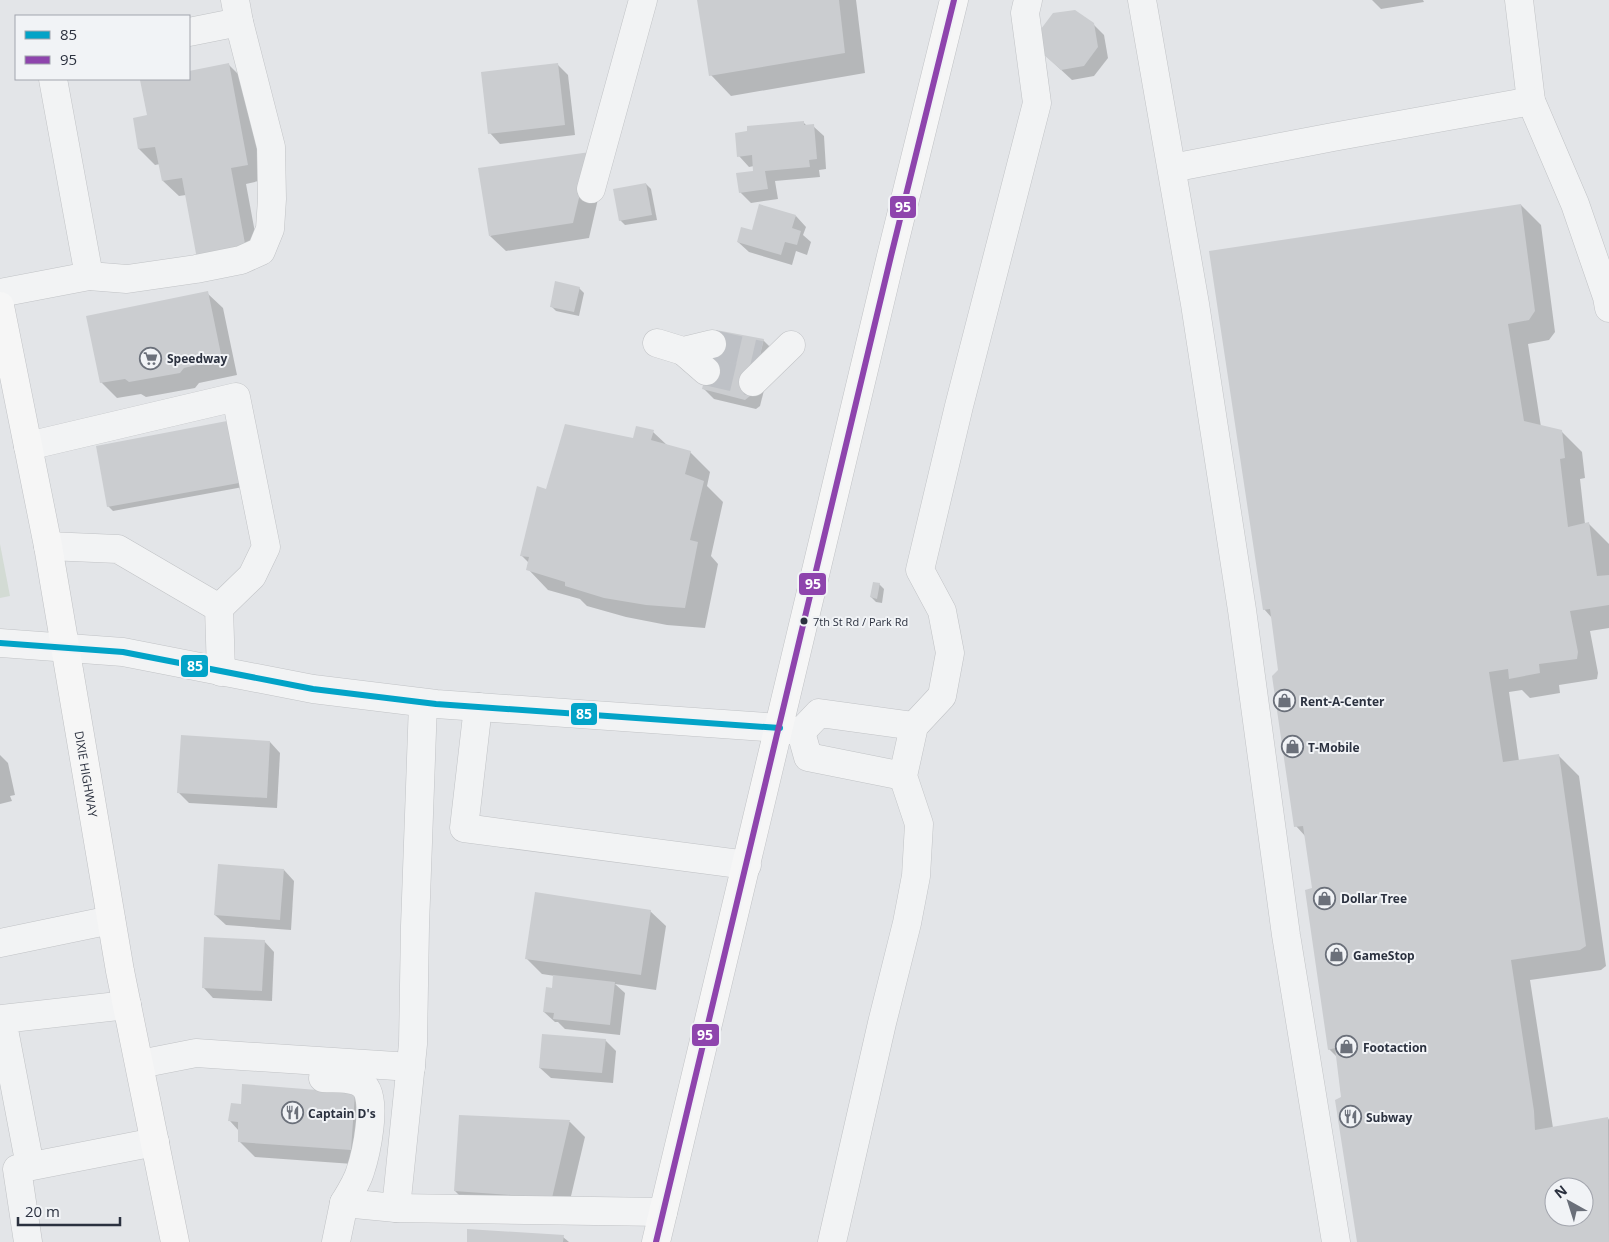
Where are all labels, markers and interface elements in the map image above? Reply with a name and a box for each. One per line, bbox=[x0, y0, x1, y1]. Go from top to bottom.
legend bbox=[15, 15, 190, 80]
text: 85 bbox=[60, 24, 77, 44]
text: 95 bbox=[60, 49, 77, 69]
line badge: 95 bbox=[889, 195, 917, 219]
text: 95 bbox=[895, 197, 911, 216]
supermarket icon: Speedway bbox=[139, 346, 163, 370]
place label: Speedway bbox=[167, 350, 227, 367]
line badge: 95 bbox=[798, 572, 827, 596]
text: 95 bbox=[805, 574, 821, 593]
place label: 7th St Rd / Park Rd bbox=[813, 614, 908, 629]
marker: 7th St Rd / Park Rd bbox=[799, 616, 809, 626]
line badge: 85 bbox=[180, 654, 209, 678]
text: 85 bbox=[187, 656, 203, 675]
shop icon: Rent-A-Center bbox=[1272, 689, 1296, 713]
place label: Rent-A-Center bbox=[1300, 693, 1385, 710]
line badge: 85 bbox=[570, 702, 598, 726]
text: 85 bbox=[576, 704, 592, 723]
street label: DIXIE HIGHWAY bbox=[71, 729, 102, 819]
shop icon: T-Mobile bbox=[1280, 735, 1304, 759]
place label: T-Mobile bbox=[1308, 739, 1360, 756]
shop icon: Dollar Tree bbox=[1313, 886, 1337, 910]
place label: Dollar Tree bbox=[1341, 890, 1407, 907]
shop icon: GameStop bbox=[1325, 943, 1349, 967]
place label: GameStop bbox=[1353, 947, 1415, 964]
line badge: 95 bbox=[691, 1023, 720, 1047]
text: 95 bbox=[697, 1025, 713, 1044]
shop icon: Footaction bbox=[1335, 1035, 1359, 1059]
place label: Footaction bbox=[1363, 1039, 1427, 1056]
restaurant icon: Captain D's bbox=[280, 1101, 304, 1125]
place label: Captain D's bbox=[308, 1105, 376, 1122]
restaurant icon: Subway bbox=[1338, 1105, 1362, 1129]
place label: Subway bbox=[1366, 1109, 1413, 1126]
north arrow bbox=[1544, 1177, 1594, 1227]
text: N bbox=[1550, 1181, 1571, 1202]
scale bar bbox=[18, 1194, 120, 1226]
text: 20 m bbox=[25, 1201, 60, 1221]

